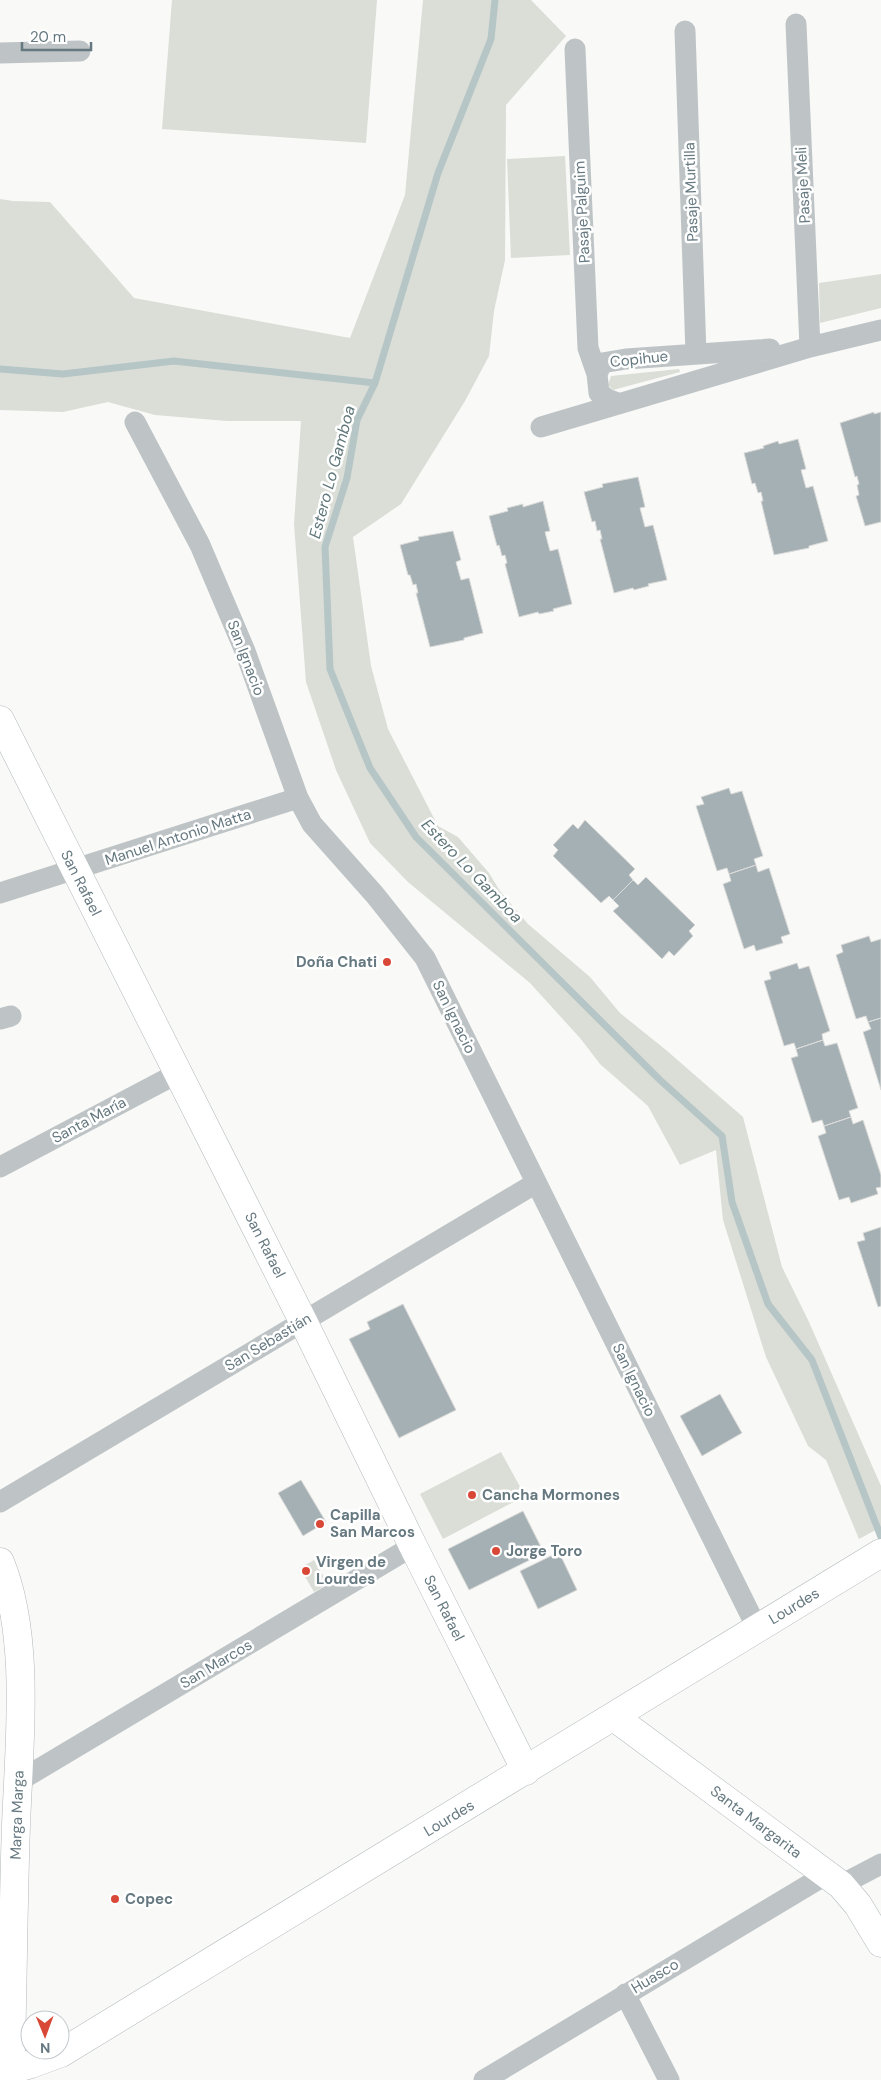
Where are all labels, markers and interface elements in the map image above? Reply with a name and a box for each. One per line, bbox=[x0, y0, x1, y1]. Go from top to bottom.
scale bar bbox=[22, 20, 91, 52]
text: 20 m bbox=[30, 27, 66, 47]
street label: Pasaje Murtilla bbox=[679, 142, 703, 242]
street label: Pasaje Meli bbox=[791, 146, 815, 224]
street label: Pasaje Palguim bbox=[569, 160, 595, 264]
street label: Copihue bbox=[609, 346, 669, 372]
water label: Estero Lo Gamboa bbox=[304, 403, 360, 541]
street label: San Ignacio bbox=[222, 617, 270, 699]
street label: Manuel Antonio Matta bbox=[102, 804, 254, 870]
water label: Estero Lo Gamboa bbox=[417, 814, 527, 928]
street label: San Rafael bbox=[56, 847, 106, 919]
place label: Doña Chati bbox=[296, 952, 377, 972]
marker: Doña Chati bbox=[381, 956, 393, 968]
street label: San Ignacio bbox=[428, 977, 480, 1057]
street label: Santa María bbox=[48, 1092, 130, 1148]
street label: San Rafael bbox=[240, 1209, 290, 1281]
street label: San Sebastián bbox=[221, 1308, 315, 1376]
street label: San Ignacio bbox=[608, 1340, 660, 1420]
place label: Cancha Mormones bbox=[482, 1485, 620, 1505]
marker: Cancha Mormones bbox=[466, 1489, 478, 1501]
place label: Capilla San Marcos bbox=[330, 1505, 415, 1542]
marker: Capilla San Marcos bbox=[314, 1518, 326, 1530]
place label: Jorge Toro bbox=[506, 1541, 582, 1561]
marker: Jorge Toro bbox=[490, 1545, 502, 1557]
place label: Virgen de Lourdes bbox=[316, 1552, 386, 1589]
marker: Virgen de Lourdes bbox=[300, 1565, 312, 1577]
street label: San Rafael bbox=[419, 1572, 469, 1644]
street label: Lourdes bbox=[765, 1583, 823, 1629]
street label: San Marcos bbox=[176, 1635, 256, 1693]
street label: Marga Marga bbox=[5, 1770, 29, 1860]
street label: Santa Margarita bbox=[706, 1781, 806, 1863]
street label: Lourdes bbox=[420, 1795, 478, 1841]
place label: Copec bbox=[125, 1889, 173, 1909]
marker: Copec bbox=[109, 1893, 121, 1905]
street label: Huasco bbox=[628, 1954, 683, 1998]
north arrow bbox=[20, 2010, 70, 2060]
text: N bbox=[40, 2039, 50, 2057]

